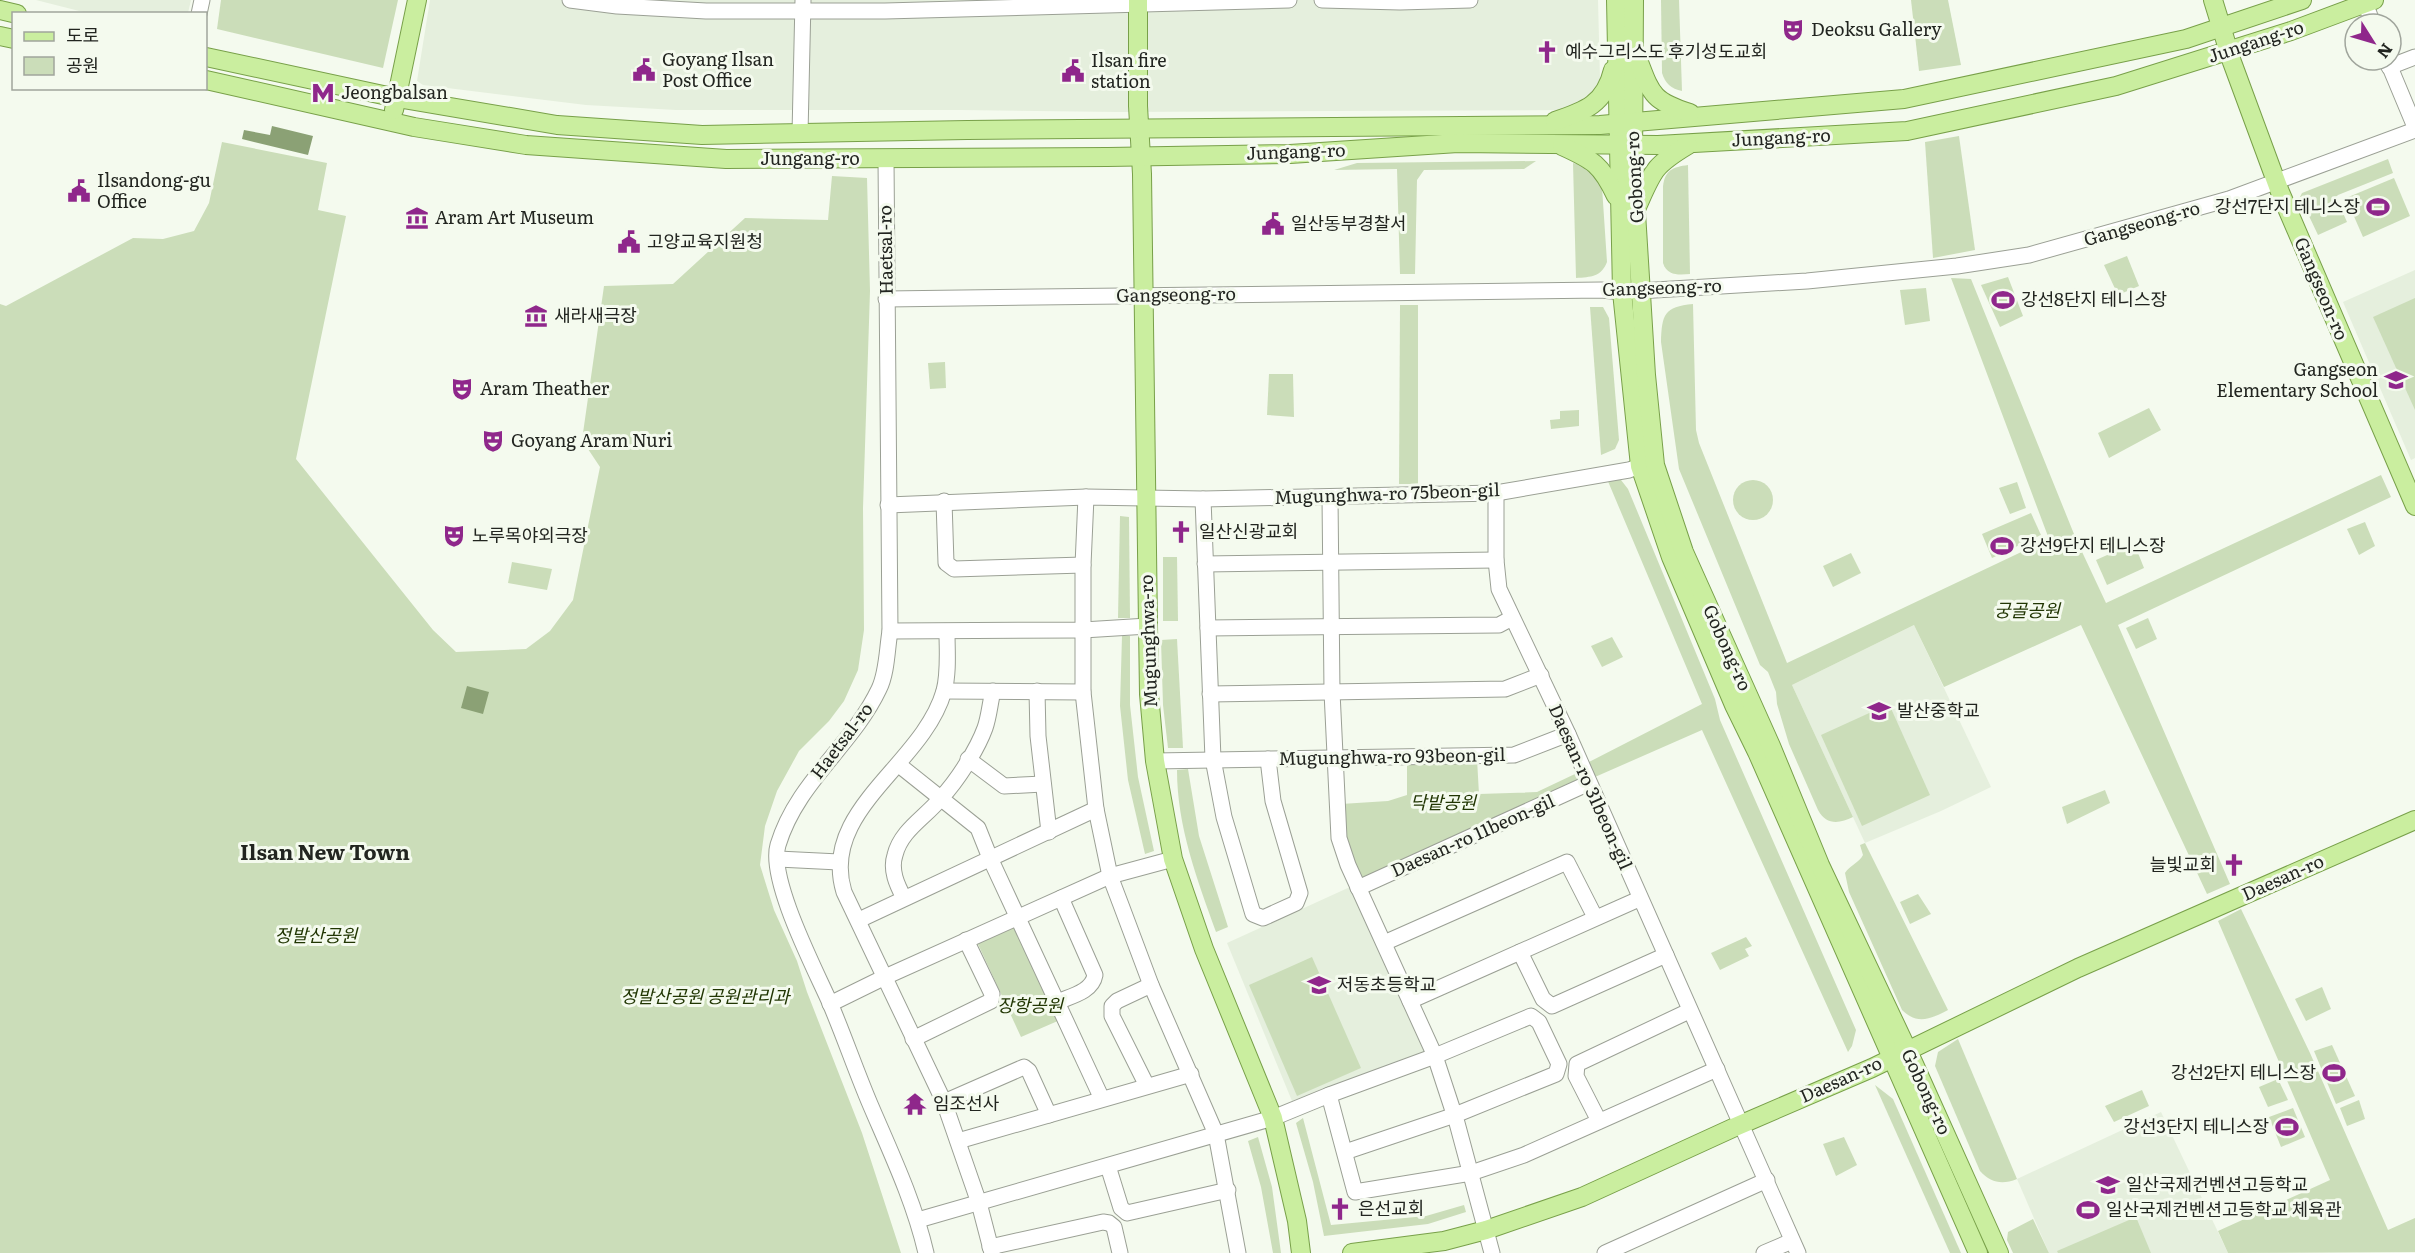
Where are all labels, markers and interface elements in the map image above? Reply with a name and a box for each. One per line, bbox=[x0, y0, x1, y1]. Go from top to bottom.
legend bbox=[12, 12, 207, 90]
street label: Jungang-ro bbox=[2204, 12, 2307, 69]
north arrow bbox=[2343, 12, 2403, 72]
place label: Deoksu Gallery bbox=[1811, 15, 1942, 42]
theatre icon: Deoksu Gallery bbox=[1780, 17, 1806, 43]
text: 도로 bbox=[66, 21, 99, 48]
place label: 예수그리스도 후기성도교회 bbox=[1565, 37, 1767, 64]
church icon: 예수그리스도 후기성도교회 bbox=[1534, 39, 1560, 65]
text: N bbox=[2372, 39, 2399, 64]
place label: Goyang Ilsan Post Office bbox=[662, 45, 774, 93]
place label: Ilsan fire station bbox=[1091, 46, 1167, 94]
text: 공원 bbox=[66, 51, 99, 78]
public building icon: Goyang Ilsan Post Office bbox=[631, 57, 657, 83]
public building icon: Ilsan fire station bbox=[1060, 58, 1086, 84]
place label: Jeongbalsan bbox=[341, 78, 448, 105]
metro station icon: Jeongbalsan bbox=[310, 80, 336, 106]
street label: Jungang-ro bbox=[1731, 120, 1831, 153]
street label: Gobong-ro bbox=[1618, 130, 1649, 224]
street label: Jungang-ro bbox=[1246, 135, 1346, 166]
street label: Jungang-ro bbox=[760, 144, 860, 171]
place label: Ilsandong-gu Office bbox=[97, 166, 211, 214]
public building icon: Ilsandong-gu Office bbox=[66, 178, 92, 204]
place label: 강선7단지 테니스장 bbox=[2215, 192, 2360, 219]
street label: Gangseong-ro bbox=[2080, 193, 2203, 252]
sports icon: 강선7단지 테니스장 bbox=[2365, 194, 2391, 220]
place label: Aram Art Museum bbox=[435, 203, 594, 230]
museum icon: Aram Art Museum bbox=[404, 205, 430, 231]
street label: Haetsal-ro bbox=[870, 205, 899, 295]
place label: 일산동부경찰서 bbox=[1291, 209, 1407, 236]
public building icon: 일산동부경찰서 bbox=[1260, 211, 1286, 237]
place label: 고양교육지원청 bbox=[647, 227, 763, 254]
public building icon: 고양교육지원청 bbox=[616, 229, 642, 255]
street label: Gangseon-ro bbox=[2289, 233, 2356, 344]
street label: Gangseong-ro bbox=[1602, 271, 1722, 302]
street label: Gangseong-ro bbox=[1116, 279, 1236, 308]
place label: 강선8단지 테니스장 bbox=[2021, 285, 2167, 312]
sports icon: 강선8단지 테니스장 bbox=[1990, 287, 2016, 313]
place label: 새라새극장 bbox=[554, 301, 637, 328]
museum icon: 새라새극장 bbox=[523, 303, 549, 329]
place label: Gangseon Elementary School bbox=[2216, 355, 2378, 403]
school or university icon: Gangseon Elementary School bbox=[2383, 367, 2409, 393]
place label: Aram Theather bbox=[480, 374, 610, 401]
theatre icon: Aram Theather bbox=[449, 376, 475, 402]
place label: Goyang Aram Nuri bbox=[511, 426, 672, 453]
theatre icon: Goyang Aram Nuri bbox=[480, 428, 506, 454]
street label: Mugunghwa-ro 75beon-gil bbox=[1274, 475, 1500, 510]
place label: 일산신광교회 bbox=[1199, 517, 1298, 544]
church icon: 일산신광교회 bbox=[1168, 519, 1194, 545]
place label: 노루목야외극장 bbox=[472, 521, 588, 548]
theatre icon: 노루목야외극장 bbox=[441, 523, 467, 549]
place label: 강선9단지 테니스장 bbox=[2020, 531, 2166, 558]
sports icon: 강선9단지 테니스장 bbox=[1989, 533, 2015, 559]
street label: Mugunghwa-ro bbox=[1132, 574, 1163, 708]
park label: 궁골공원 bbox=[1994, 596, 2062, 623]
street label: Gobong-ro bbox=[1697, 600, 1759, 695]
street label: Haetsal-ro bbox=[803, 696, 879, 784]
place label: 발산중학교 bbox=[1897, 696, 1980, 723]
school or university icon: 발산중학교 bbox=[1866, 698, 1892, 724]
street label: Daesan-ro 31beon-gil bbox=[1543, 699, 1640, 874]
street label: Mugunghwa-ro 93beon-gil bbox=[1278, 740, 1506, 771]
street label: Daesan-ro 11beon-gil bbox=[1386, 786, 1559, 883]
park label: 닥밭공원 bbox=[1410, 788, 1478, 815]
district label: Ilsan New Town bbox=[240, 835, 410, 866]
street label: Daesan-ro bbox=[2237, 847, 2328, 907]
place label: 늘빛교회 bbox=[2150, 850, 2216, 877]
church icon: 늘빛교회 bbox=[2221, 852, 2247, 878]
park label: 정발산공원 bbox=[275, 921, 359, 948]
place label: 저동초등학교 bbox=[1337, 970, 1436, 997]
school or university icon: 저동초등학교 bbox=[1306, 972, 1332, 998]
park label: 정발산공원 공원관리과 bbox=[620, 982, 791, 1009]
park label: 장항공원 bbox=[997, 991, 1065, 1018]
street label: Gobong-ro bbox=[1896, 1044, 1959, 1139]
street label: Daesan-ro bbox=[1795, 1049, 1886, 1109]
place label: 강선2단지 테니스장 bbox=[2171, 1058, 2316, 1085]
sports icon: 강선2단지 테니스장 bbox=[2321, 1060, 2347, 1086]
place label: 임조선사 bbox=[933, 1089, 1000, 1116]
temple icon: 임조선사 bbox=[902, 1091, 928, 1117]
place label: 강선3단지 테니스장 bbox=[2123, 1112, 2269, 1139]
sports icon: 강선3단지 테니스장 bbox=[2274, 1114, 2300, 1140]
place label: 일산국제컨벤션고등학교 bbox=[2126, 1170, 2308, 1197]
school or university icon: 일산국제컨벤션고등학교 bbox=[2095, 1172, 2121, 1198]
place label: 은선교회 bbox=[1358, 1194, 1424, 1221]
place label: 일산국제컨벤션고등학교 체육관 bbox=[2106, 1195, 2342, 1222]
church icon: 은선교회 bbox=[1327, 1196, 1353, 1222]
sports icon: 일산국제컨벤션고등학교 체육관 bbox=[2075, 1197, 2101, 1223]

